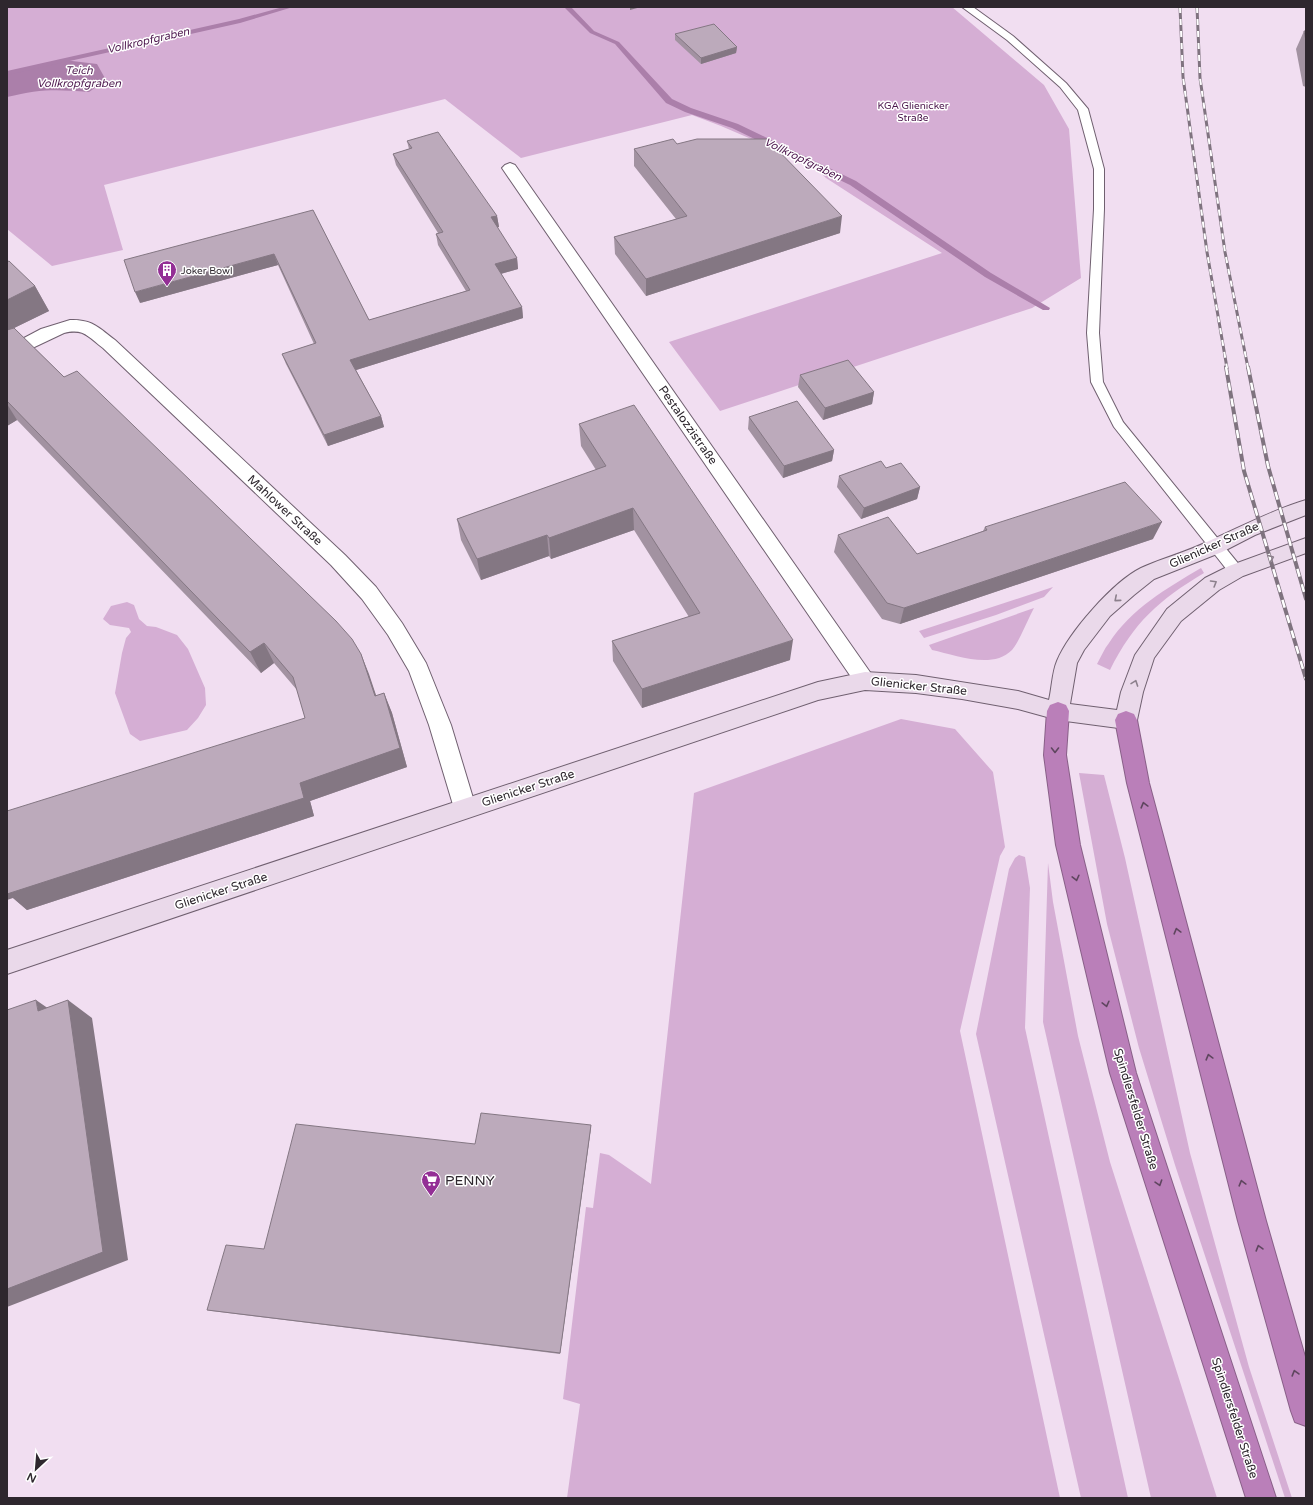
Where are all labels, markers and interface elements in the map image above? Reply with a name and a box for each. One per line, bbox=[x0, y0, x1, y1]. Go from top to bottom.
water label: Vollkropfgraben bbox=[106, 25, 191, 56]
water label: Teich Vollkropfgraben bbox=[37, 64, 121, 90]
park label: KGA Glienicker Straße bbox=[878, 100, 949, 124]
water label: Vollkropfgraben bbox=[762, 135, 844, 184]
building icon: Joker Bowl bbox=[156, 259, 178, 287]
place label: Joker Bowl bbox=[181, 265, 233, 277]
street label: Pestalozzistraße bbox=[656, 383, 720, 467]
street label: Mahlower Straße bbox=[245, 472, 325, 548]
street label: Glienicker Straße bbox=[1167, 519, 1261, 571]
one-way arrow bbox=[1267, 554, 1274, 563]
one-way arrow bbox=[1210, 581, 1217, 588]
one-way arrow bbox=[1114, 594, 1122, 601]
street label: Glienicker Straße bbox=[870, 674, 968, 698]
one-way arrow bbox=[1131, 679, 1139, 686]
one-way arrow bbox=[1051, 747, 1059, 753]
street label: Glienicker Straße bbox=[480, 766, 576, 810]
one-way arrow bbox=[1140, 802, 1149, 809]
street label: Glienicker Straße bbox=[173, 869, 269, 913]
one-way arrow bbox=[1071, 875, 1079, 881]
one-way arrow bbox=[1173, 928, 1181, 934]
one-way arrow bbox=[1102, 1001, 1110, 1007]
street label: Spindlersfelder Straße bbox=[1111, 1047, 1161, 1172]
one-way arrow bbox=[1206, 1054, 1214, 1060]
supermarket icon: PENNY bbox=[420, 1169, 442, 1197]
place label: PENNY bbox=[445, 1172, 495, 1189]
one-way arrow bbox=[1154, 1179, 1163, 1186]
one-way arrow bbox=[1238, 1180, 1247, 1187]
one-way arrow bbox=[1256, 1245, 1264, 1251]
street label: Spindlersfelder Straße bbox=[1209, 1356, 1261, 1480]
one-way arrow bbox=[1291, 1370, 1300, 1377]
north arrow bbox=[16, 1449, 56, 1489]
text: N bbox=[25, 1470, 39, 1485]

